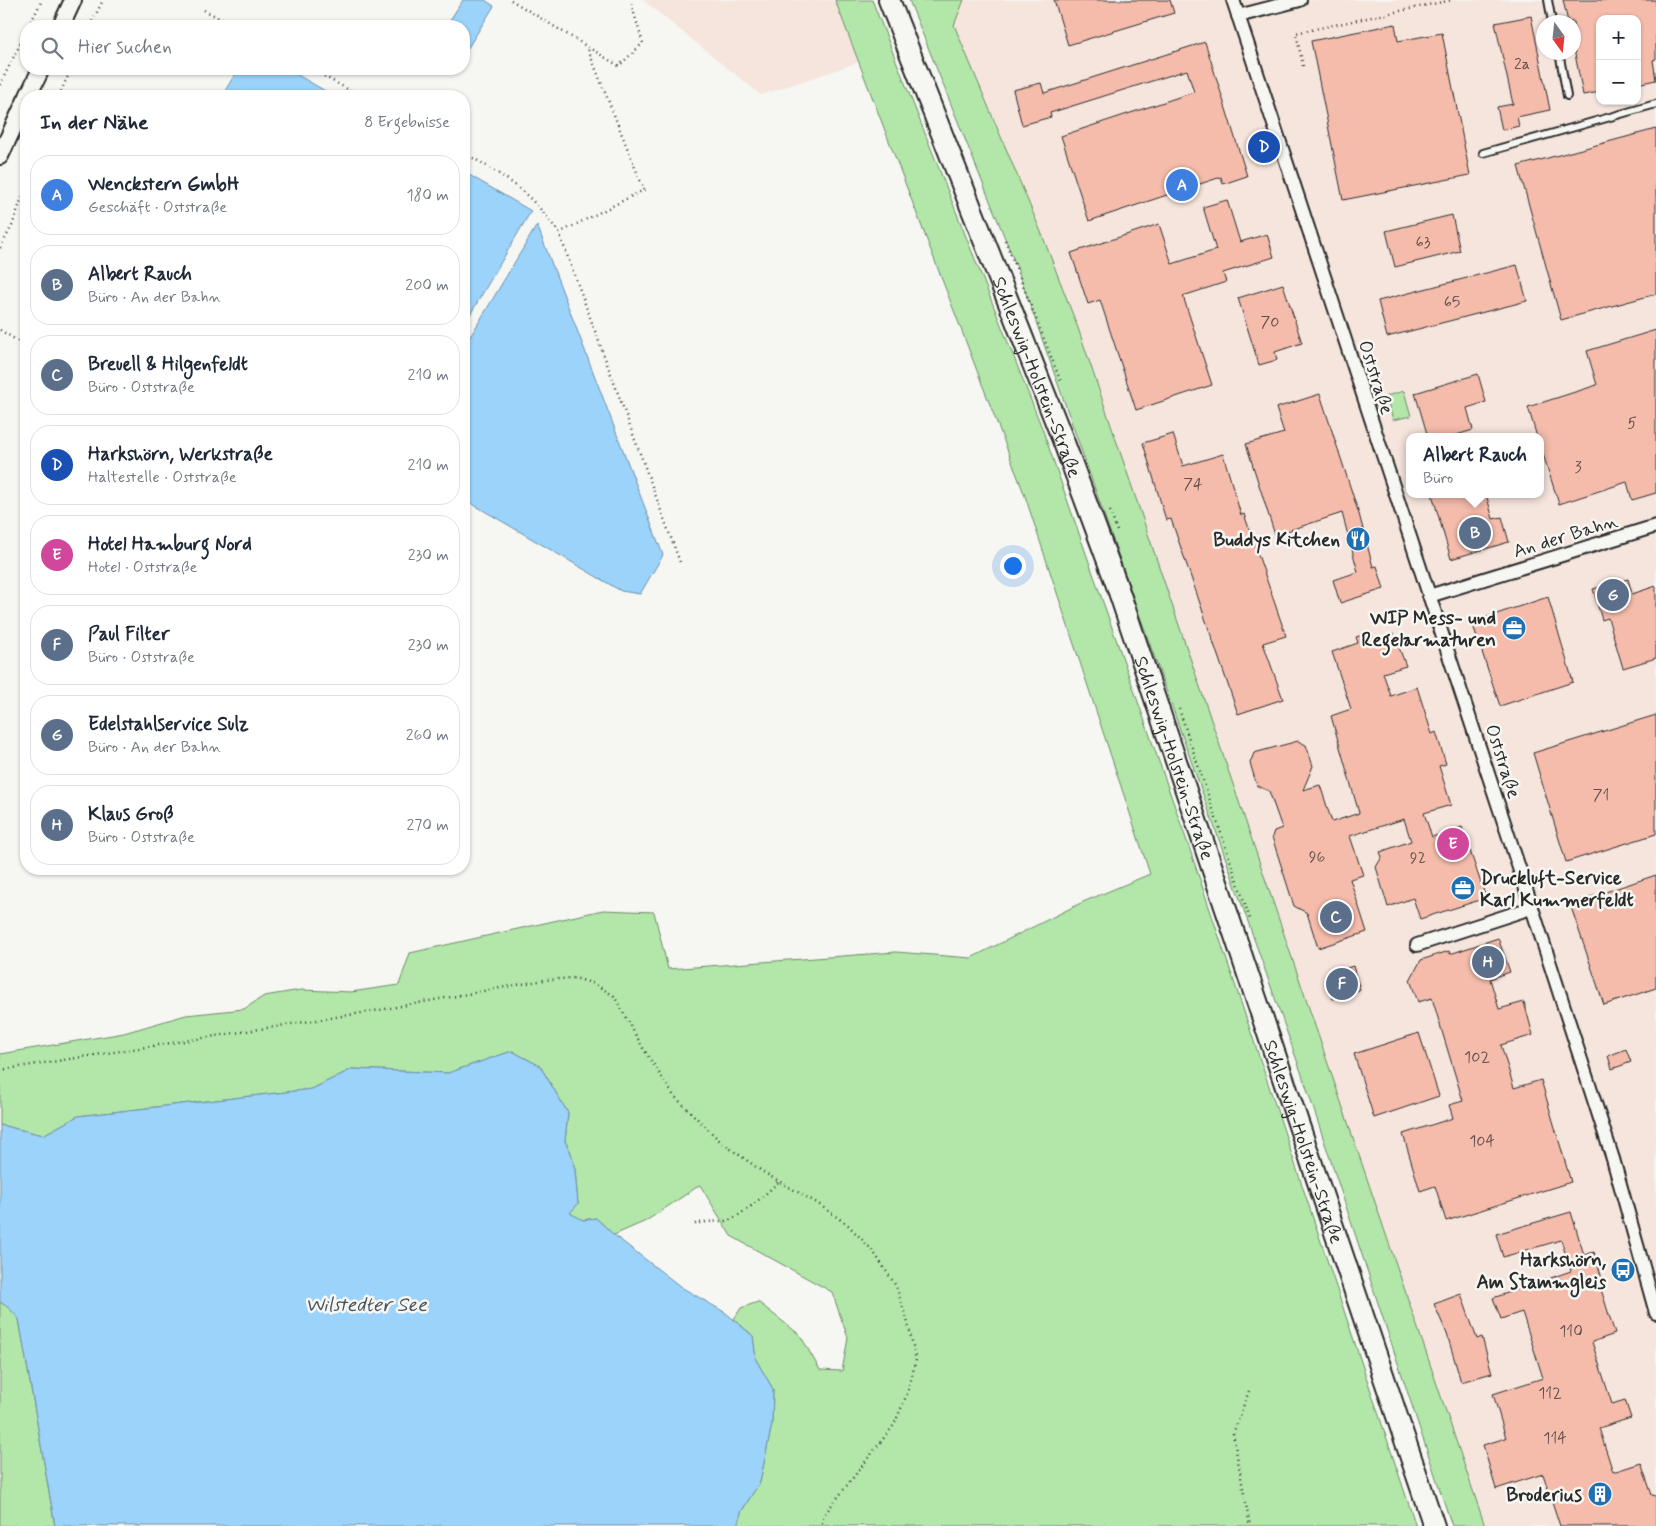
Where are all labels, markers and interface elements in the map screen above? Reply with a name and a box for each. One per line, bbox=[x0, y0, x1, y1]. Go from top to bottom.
north arrow bbox=[1536, 15, 1581, 60]
map controls bbox=[1596, 15, 1641, 105]
button: + bbox=[1596, 15, 1641, 60]
search box bbox=[20, 20, 470, 75]
icon: search bbox=[38, 34, 66, 62]
text: Hier suchen bbox=[78, 35, 172, 60]
house number: 2a bbox=[1514, 54, 1530, 75]
button: − bbox=[1596, 60, 1641, 105]
text: In der Nähe bbox=[40, 109, 148, 137]
text: 8 Ergebnisse bbox=[364, 112, 450, 133]
pin: D bbox=[1248, 128, 1280, 166]
pin: A bbox=[1166, 166, 1198, 204]
text: Wenckstern GmbH bbox=[88, 172, 239, 197]
text: A bbox=[52, 185, 62, 206]
text: 180 m bbox=[406, 185, 449, 206]
text: Geschäft · Oststraße bbox=[88, 197, 227, 218]
house number: 63 bbox=[1416, 232, 1431, 253]
text: Albert Rauch bbox=[88, 262, 192, 287]
street label: Schleswig-Holstein-Straße bbox=[986, 273, 1087, 481]
text: B bbox=[52, 275, 62, 296]
text: 200 m bbox=[405, 275, 449, 296]
text: Büro · An der Bahn bbox=[88, 287, 221, 308]
house number: 65 bbox=[1444, 292, 1460, 313]
house number: 70 bbox=[1261, 312, 1279, 333]
street label: Oststraße bbox=[1352, 337, 1399, 418]
text: Breuell & Hilgenfeldt bbox=[88, 352, 248, 377]
text: C bbox=[51, 365, 63, 386]
text: 210 m bbox=[408, 365, 449, 386]
text: Büro · Oststraße bbox=[88, 377, 195, 398]
house number: 5 bbox=[1627, 413, 1637, 434]
popup bbox=[1406, 433, 1544, 498]
text: Harkshörn, Werkstraße bbox=[88, 442, 273, 467]
text: Albert Rauch bbox=[1423, 443, 1527, 468]
text: D bbox=[51, 455, 63, 476]
text: 210 m bbox=[408, 455, 449, 476]
house number: 3 bbox=[1574, 457, 1582, 478]
text: Haltestelle · Oststraße bbox=[88, 467, 237, 488]
text: Büro bbox=[1423, 468, 1453, 489]
house number: 74 bbox=[1183, 474, 1203, 495]
street label: An der Bahn bbox=[1510, 509, 1621, 564]
pin: B bbox=[1459, 514, 1491, 552]
restaurant icon: Buddys Kitchen bbox=[1345, 526, 1371, 552]
place label: Buddys Kitchen bbox=[1213, 528, 1340, 554]
text: Hotel Hamburg Nord bbox=[88, 532, 252, 557]
text: E bbox=[52, 545, 62, 566]
text: 230 m bbox=[408, 545, 449, 566]
your location bbox=[1000, 553, 1026, 579]
text: Hotel · Oststraße bbox=[88, 557, 197, 578]
pin: G bbox=[1597, 576, 1629, 614]
place label: WIP Mess- und Regelarmaturen bbox=[1361, 606, 1496, 656]
office icon: WIP Mess- und Regelarmaturen bbox=[1501, 615, 1527, 641]
text: Paul Filter bbox=[88, 622, 170, 647]
text: F bbox=[53, 635, 61, 656]
text: 230 m bbox=[408, 635, 449, 656]
text: Büro · Oststraße bbox=[88, 647, 195, 668]
street label: Schleswig-Holstein-Straße bbox=[1128, 653, 1219, 863]
text: Edelstahlservice Sulz bbox=[88, 712, 249, 737]
street label: Oststraße bbox=[1479, 721, 1526, 802]
text: G bbox=[52, 725, 62, 746]
text: 260 m bbox=[406, 725, 449, 746]
text: Büro · An der Bahn bbox=[88, 737, 221, 758]
house number: 71 bbox=[1593, 785, 1609, 806]
text: Klaus Groß bbox=[88, 802, 173, 827]
text: H bbox=[52, 815, 62, 836]
text: 270 m bbox=[406, 815, 449, 836]
pin: E bbox=[1437, 825, 1469, 863]
text: Büro · Oststraße bbox=[88, 827, 195, 848]
house number: 96 bbox=[1309, 847, 1325, 868]
house number: 92 bbox=[1410, 848, 1426, 869]
place label: Druckluft-Service Karl Kummerfeldt bbox=[1480, 866, 1634, 913]
office icon: Druckluft-Service Karl Kummerfeldt bbox=[1450, 875, 1476, 901]
pin: C bbox=[1320, 898, 1352, 936]
pin: H bbox=[1472, 943, 1504, 981]
pin: F bbox=[1326, 965, 1358, 1003]
street label: Schleswig-Holstein-Straße bbox=[1257, 1037, 1349, 1247]
house number: 102 bbox=[1464, 1047, 1490, 1068]
house number: 104 bbox=[1469, 1131, 1495, 1152]
place label: Harkshörn, Am Stammgleis bbox=[1476, 1248, 1607, 1298]
bus stop icon: Harkshörn, Am Stammgleis bbox=[1610, 1257, 1636, 1283]
water label: Wilstedter See bbox=[305, 1292, 428, 1319]
house number: 110 bbox=[1559, 1321, 1583, 1342]
house number: 112 bbox=[1538, 1383, 1562, 1404]
house number: 114 bbox=[1543, 1428, 1567, 1449]
building icon: Broderius bbox=[1587, 1481, 1613, 1507]
place label: Broderius bbox=[1506, 1483, 1583, 1508]

